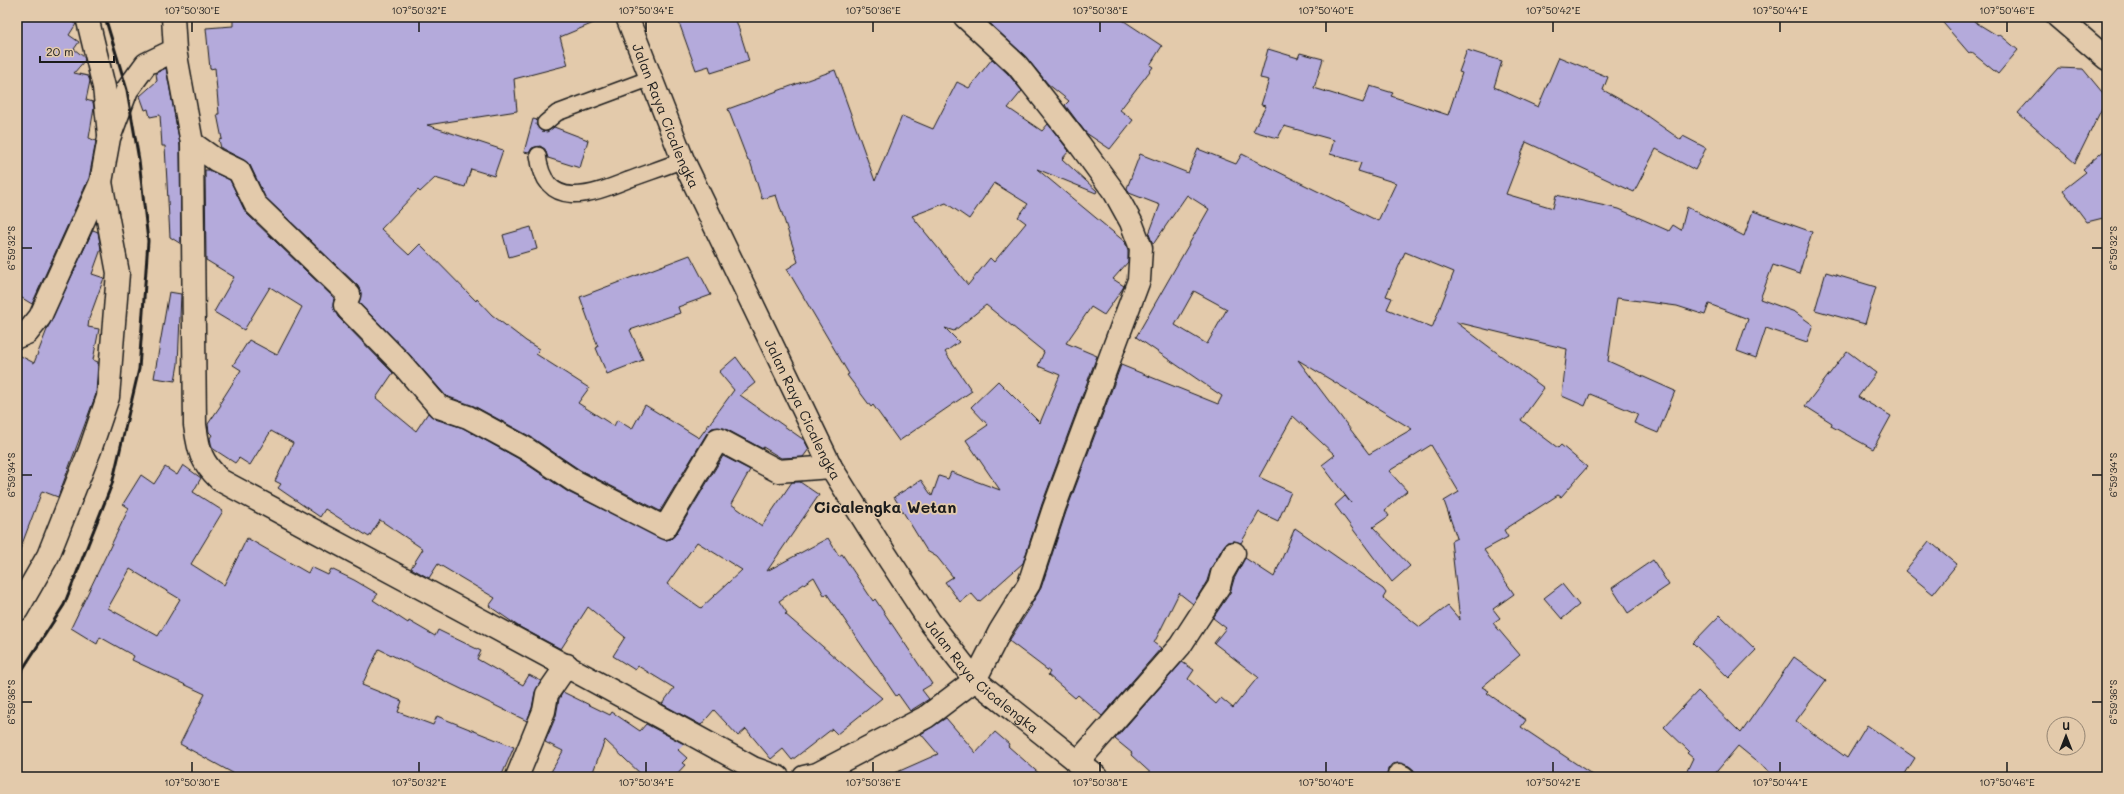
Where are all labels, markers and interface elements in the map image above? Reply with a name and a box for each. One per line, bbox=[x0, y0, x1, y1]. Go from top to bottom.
text: 107°50'30"E bbox=[164, 3, 220, 17]
text: 107°50'32"E bbox=[392, 3, 447, 17]
text: 107°50'34"E bbox=[618, 3, 674, 17]
text: 107°50'36"E bbox=[845, 3, 901, 17]
text: 107°50'38"E bbox=[1072, 3, 1128, 17]
text: 107°50'40"E bbox=[1298, 3, 1354, 17]
text: 107°50'42"E bbox=[1526, 3, 1581, 17]
text: 107°50'44"E bbox=[1752, 3, 1808, 17]
text: 107°50'46"E bbox=[1979, 3, 2035, 17]
scale bar bbox=[40, 38, 114, 64]
street label: Jalan Raya Cicalengka bbox=[629, 40, 704, 191]
text: 20 m bbox=[46, 43, 74, 59]
text: 6°59'32"S bbox=[4, 225, 18, 270]
text: 6°59'32"S bbox=[2106, 225, 2120, 270]
street label: Jalan Raya Cicalengka bbox=[761, 335, 846, 483]
text: 6°59'34"S bbox=[4, 452, 18, 497]
text: 6°59'34"S bbox=[2106, 452, 2120, 497]
district label: Cicalengka Wetan bbox=[814, 496, 956, 517]
street label: Jalan Raya Cicalengka bbox=[921, 615, 1043, 737]
text: 6°59'36"S bbox=[4, 679, 18, 724]
text: 6°59'36"S bbox=[2106, 679, 2120, 724]
north arrow bbox=[2046, 716, 2086, 756]
text: U bbox=[2062, 718, 2070, 733]
text: 107°50'30"E bbox=[164, 775, 220, 789]
text: 107°50'32"E bbox=[392, 775, 447, 789]
text: 107°50'34"E bbox=[618, 775, 674, 789]
text: 107°50'36"E bbox=[845, 775, 901, 789]
text: 107°50'38"E bbox=[1072, 775, 1128, 789]
text: 107°50'40"E bbox=[1298, 775, 1354, 789]
text: 107°50'42"E bbox=[1526, 775, 1581, 789]
text: 107°50'44"E bbox=[1752, 775, 1808, 789]
text: 107°50'46"E bbox=[1979, 775, 2035, 789]

